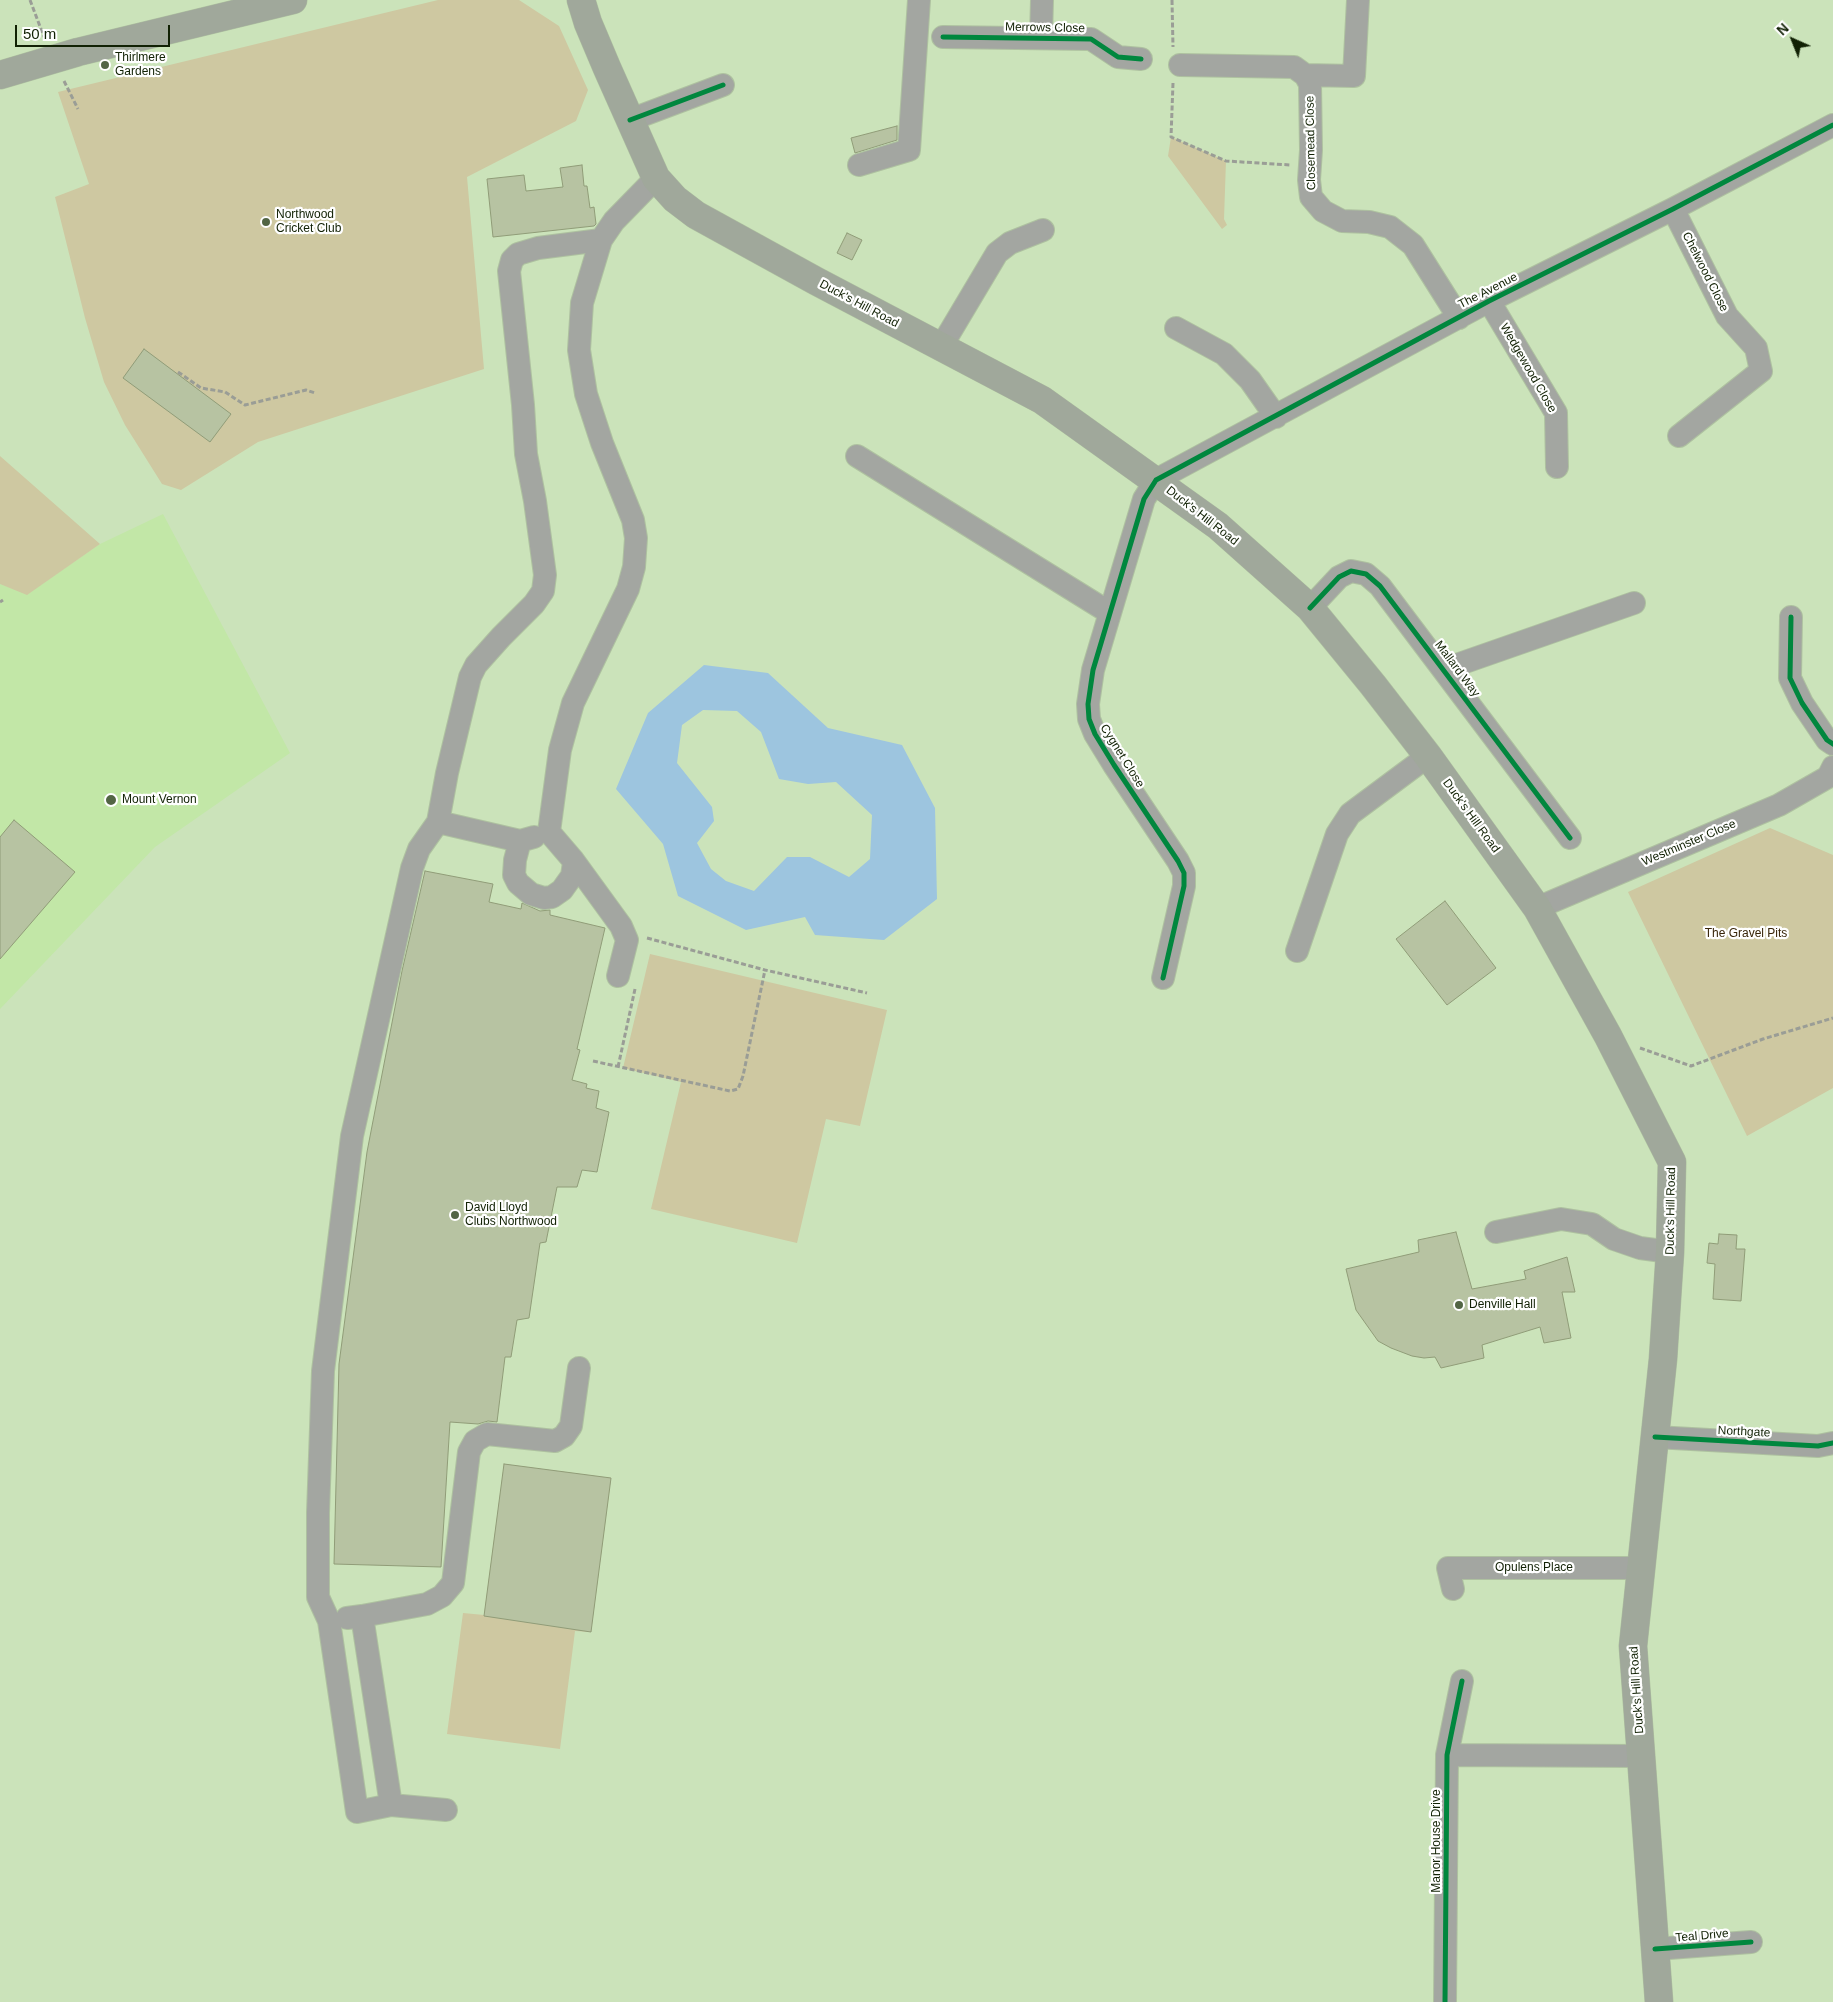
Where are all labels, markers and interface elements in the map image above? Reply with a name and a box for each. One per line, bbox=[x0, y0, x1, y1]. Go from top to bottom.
scale bar bbox=[18, 15, 172, 47]
north arrow bbox=[1768, 15, 1818, 65]
street label: Merrows Close bbox=[1005, 20, 1085, 36]
text: N bbox=[1773, 20, 1792, 38]
text: 50 m bbox=[23, 25, 56, 42]
place label: Thirlmere Gardens bbox=[115, 51, 166, 79]
marker: Thirlmere Gardens bbox=[99, 59, 111, 71]
street label: Closemead Close bbox=[1303, 96, 1319, 190]
place label: Northwood Cricket Club bbox=[276, 208, 341, 236]
marker: Northwood Cricket Club bbox=[260, 216, 272, 228]
street label: Chelwood Close bbox=[1679, 230, 1731, 314]
street label: The Avenue bbox=[1456, 270, 1520, 312]
street label: Duck's Hill Road bbox=[817, 277, 901, 331]
street label: Wedgewood Close bbox=[1497, 321, 1559, 415]
street label: Duck's Hill Road bbox=[1163, 483, 1241, 549]
street label: Mallard Way bbox=[1431, 638, 1483, 700]
street label: Cygnet Close bbox=[1097, 722, 1147, 790]
street label: Duck's Hill Road bbox=[1439, 776, 1503, 856]
marker: Mount Vernon bbox=[104, 793, 118, 807]
place label: Mount Vernon bbox=[122, 793, 197, 807]
street label: Westminster Close bbox=[1640, 817, 1738, 869]
park label: The Gravel Pits bbox=[1705, 927, 1787, 941]
street label: Duck's Hill Road bbox=[1663, 1167, 1679, 1255]
place label: David Lloyd Clubs Northwood bbox=[465, 1201, 557, 1229]
marker: David Lloyd Clubs Northwood bbox=[449, 1209, 461, 1221]
place label: Denville Hall bbox=[1469, 1298, 1536, 1312]
marker: Denville Hall bbox=[1453, 1299, 1465, 1311]
street label: Northgate bbox=[1717, 1423, 1771, 1441]
street label: Opulens Place bbox=[1495, 1561, 1573, 1575]
street label: Duck's Hill Road bbox=[1627, 1646, 1647, 1734]
street label: Manor House Drive bbox=[1430, 1789, 1444, 1893]
street label: Teal Drive bbox=[1675, 1927, 1729, 1945]

